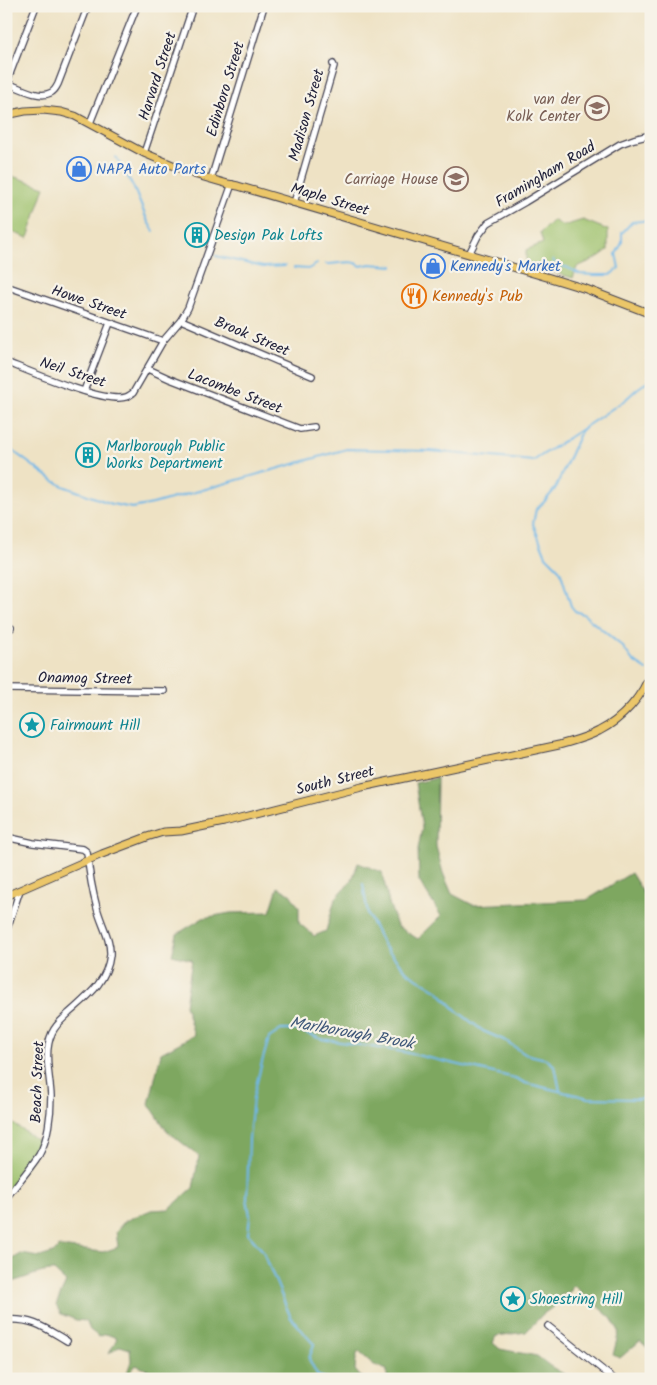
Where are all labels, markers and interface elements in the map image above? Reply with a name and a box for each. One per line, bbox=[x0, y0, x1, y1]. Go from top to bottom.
street label: Harvard Street bbox=[132, 29, 184, 124]
street label: Edinboro Street bbox=[200, 39, 252, 140]
street label: Madison Street bbox=[282, 66, 332, 164]
place label: van der Kolk Center bbox=[506, 88, 581, 129]
school or university icon: van der Kolk Center bbox=[584, 95, 610, 121]
street label: Framingham Road bbox=[491, 135, 601, 214]
shop icon: NAPA Auto Parts bbox=[66, 156, 92, 182]
place label: NAPA Auto Parts bbox=[96, 158, 206, 182]
school or university icon: Carriage House bbox=[443, 166, 469, 192]
place label: Carriage House bbox=[344, 168, 438, 192]
street label: Maple Street bbox=[288, 177, 372, 223]
building icon: Design Pak Lofts bbox=[184, 222, 210, 248]
place label: Design Pak Lofts bbox=[214, 224, 323, 248]
shop icon: Kennedy's Market bbox=[420, 253, 446, 279]
place label: Kennedy's Market bbox=[450, 255, 561, 279]
street label: Howe Street bbox=[48, 279, 130, 327]
restaurant icon: Kennedy's Pub bbox=[401, 283, 427, 309]
place label: Kennedy's Pub bbox=[432, 285, 523, 309]
street label: Brook Street bbox=[210, 310, 293, 364]
street label: Neil Street bbox=[37, 351, 109, 395]
street label: Lacombe Street bbox=[184, 363, 285, 421]
place label: Marlborough Public Works Department bbox=[106, 435, 226, 476]
building icon: Marlborough Public Works Department bbox=[75, 442, 101, 468]
street label: Onamog Street bbox=[38, 666, 132, 692]
place icon: Fairmount Hill bbox=[19, 712, 45, 738]
place label: Fairmount Hill bbox=[50, 714, 140, 738]
street label: South Street bbox=[294, 760, 377, 802]
water label: Marlborough Brook bbox=[288, 1010, 418, 1057]
street label: Beach Street bbox=[25, 1040, 51, 1123]
place icon: Shoestring Hill bbox=[500, 1286, 526, 1312]
place label: Shoestring Hill bbox=[530, 1288, 623, 1312]

